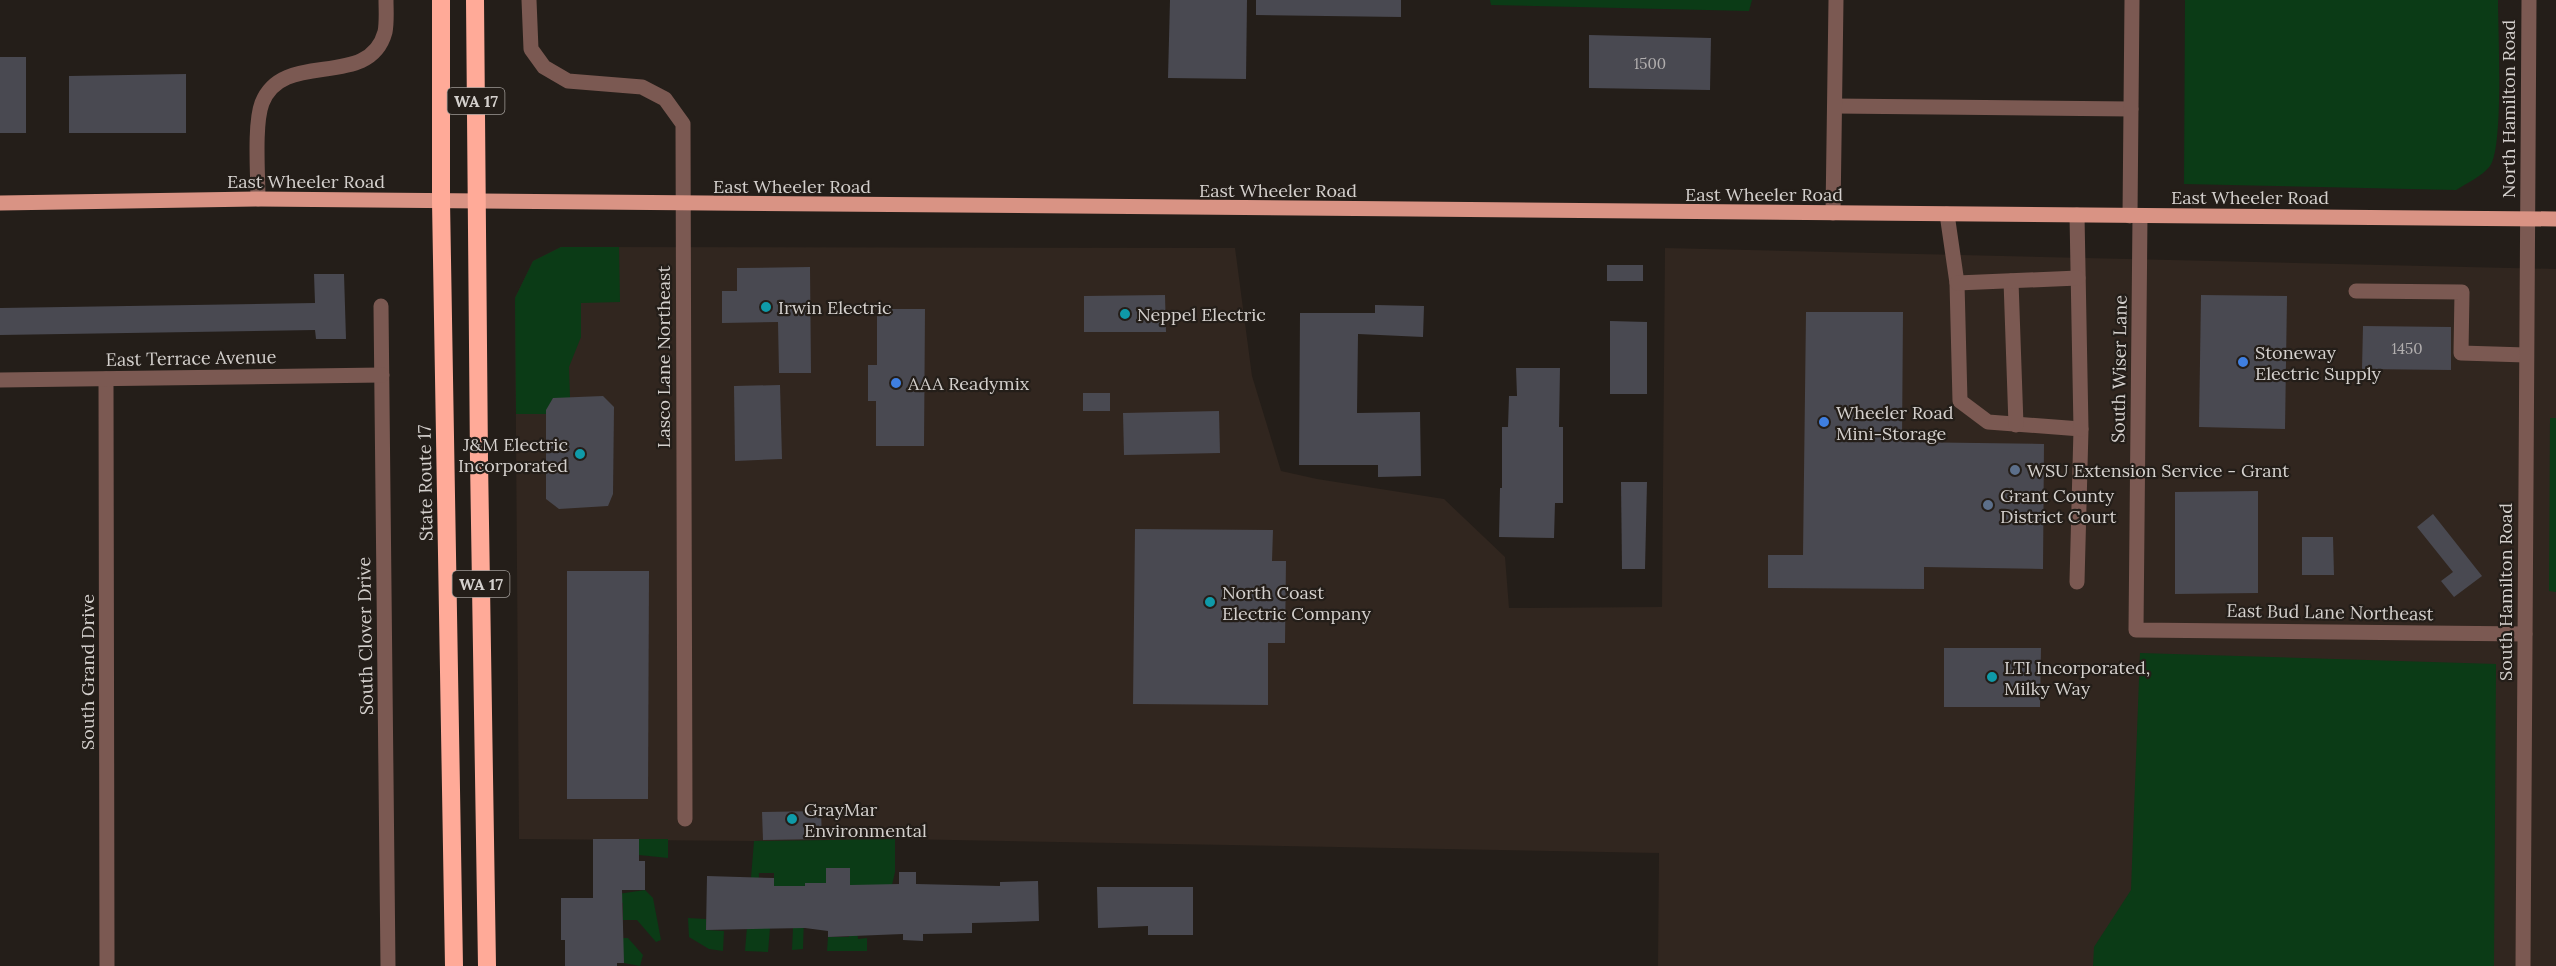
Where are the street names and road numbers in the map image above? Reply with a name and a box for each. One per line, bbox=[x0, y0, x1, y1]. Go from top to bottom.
street label: North Hamilton Road bbox=[2497, 19, 2520, 198]
road number: WA 17 bbox=[448, 88, 504, 114]
street label: East Wheeler Road bbox=[227, 170, 385, 193]
street label: East Wheeler Road bbox=[713, 175, 871, 198]
street label: East Wheeler Road bbox=[1199, 179, 1357, 202]
street label: East Wheeler Road bbox=[1685, 183, 1843, 206]
street label: East Wheeler Road bbox=[2171, 186, 2329, 209]
street label: Lasco Lane Northeast bbox=[652, 266, 675, 448]
street label: South Wiser Lane bbox=[2106, 295, 2132, 443]
street label: East Terrace Avenue bbox=[105, 345, 277, 371]
street label: State Route 17 bbox=[412, 425, 438, 541]
street label: South Hamilton Road bbox=[2494, 503, 2517, 681]
street label: South Clover Drive bbox=[352, 556, 378, 715]
road number: WA 17 bbox=[452, 571, 510, 597]
street label: South Grand Drive bbox=[76, 594, 99, 750]
street label: East Bud Lane Northeast bbox=[2226, 599, 2434, 625]

